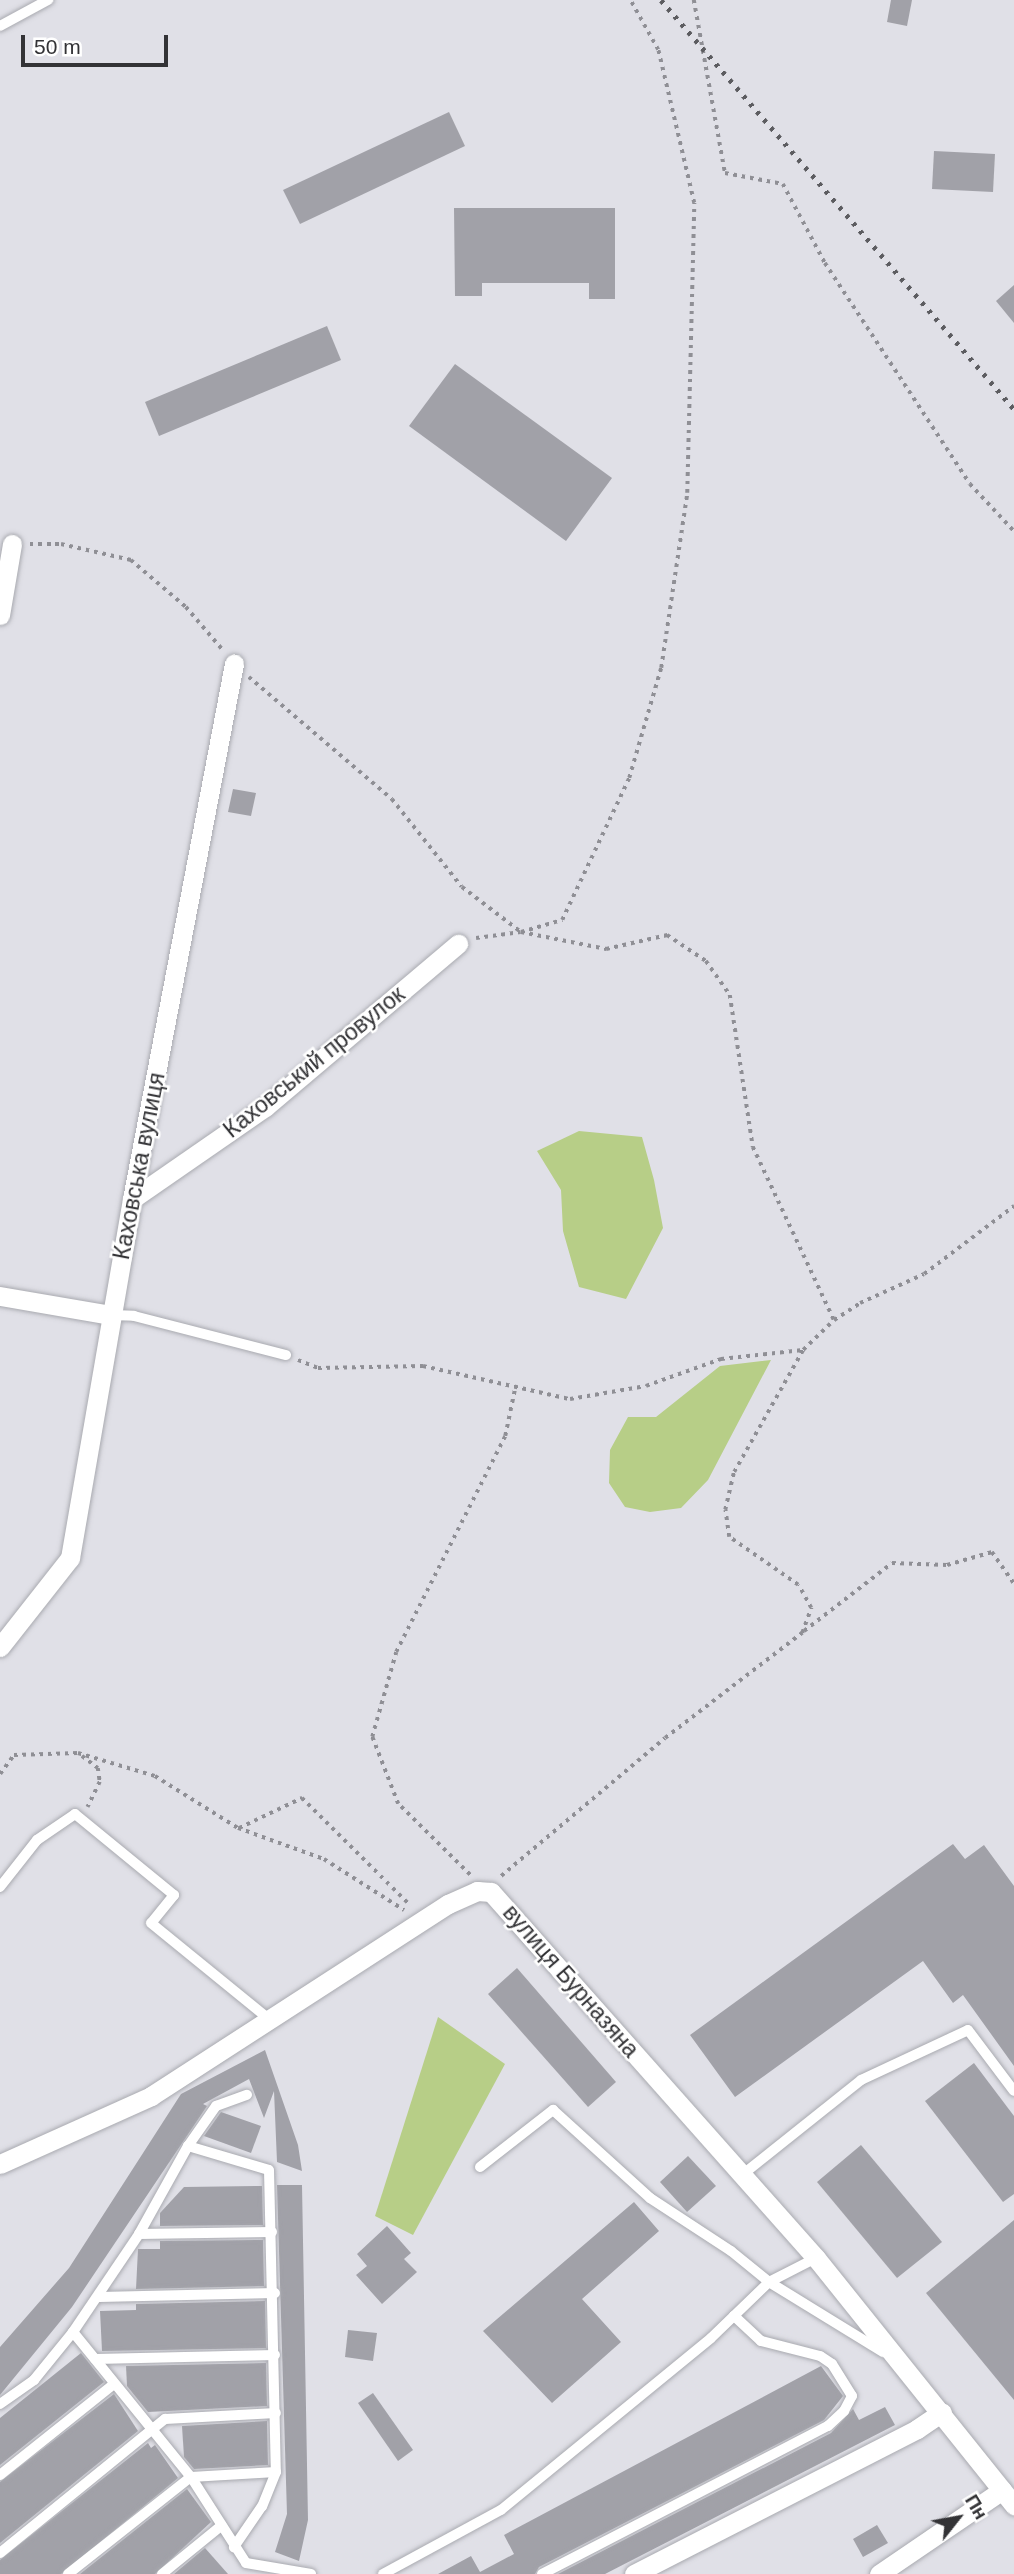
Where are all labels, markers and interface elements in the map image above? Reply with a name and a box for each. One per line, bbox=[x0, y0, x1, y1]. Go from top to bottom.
scale bar bbox=[24, 21, 172, 65]
text: 50 m bbox=[34, 35, 81, 58]
street label: Каховський провулок bbox=[218, 980, 410, 1144]
street label: Каховська вулиця bbox=[107, 1070, 171, 1262]
street label: вулиця Бурназяна bbox=[497, 1899, 645, 2063]
north arrow bbox=[923, 2483, 993, 2553]
text: Пн bbox=[961, 2491, 992, 2523]

